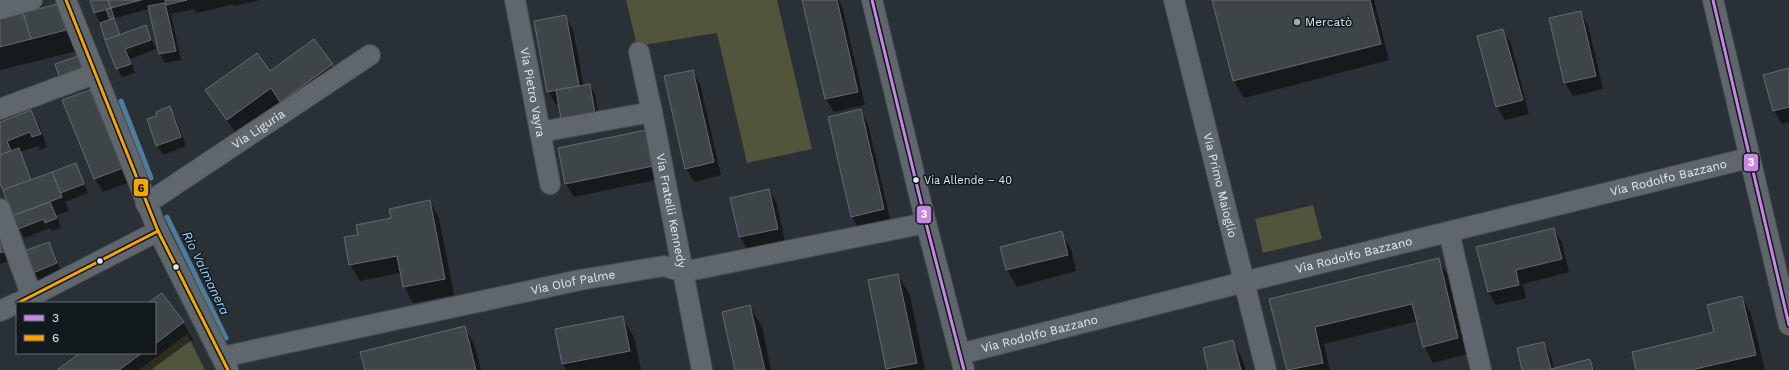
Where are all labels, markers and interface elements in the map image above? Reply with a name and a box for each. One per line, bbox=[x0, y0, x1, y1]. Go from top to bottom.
place label: Mercatò bbox=[1305, 15, 1352, 29]
marker: Mercatò bbox=[1292, 17, 1302, 27]
street label: Via Pietro Vayra bbox=[517, 46, 548, 138]
street label: Via Liguria bbox=[229, 106, 288, 152]
street label: Via Primo Maioglio bbox=[1200, 131, 1240, 239]
street label: Via Fratelli Kennedy bbox=[653, 152, 689, 270]
line badge: 3 bbox=[1743, 153, 1759, 172]
text: 3 bbox=[1748, 156, 1755, 169]
street label: Via Rodolfo Bazzano bbox=[1609, 157, 1728, 199]
place label: Via Allende – 40 bbox=[924, 174, 1012, 187]
marker: Via Allende – 40 bbox=[911, 175, 921, 185]
line badge: 6 bbox=[133, 178, 149, 197]
text: 6 bbox=[138, 182, 145, 195]
line badge: 3 bbox=[916, 205, 932, 224]
text: 3 bbox=[921, 208, 928, 221]
water label: Rio Valmanera bbox=[179, 229, 233, 317]
street label: Via Rodolfo Bazzano bbox=[1294, 234, 1414, 276]
unlabelled marker bbox=[95, 256, 105, 266]
unlabelled marker bbox=[171, 262, 181, 272]
street label: Via Olof Palme bbox=[530, 267, 616, 297]
legend bbox=[16, 302, 156, 354]
text: 3 bbox=[52, 311, 59, 325]
street label: Via Rodolfo Bazzano bbox=[980, 312, 1099, 355]
text: 6 bbox=[52, 331, 59, 345]

